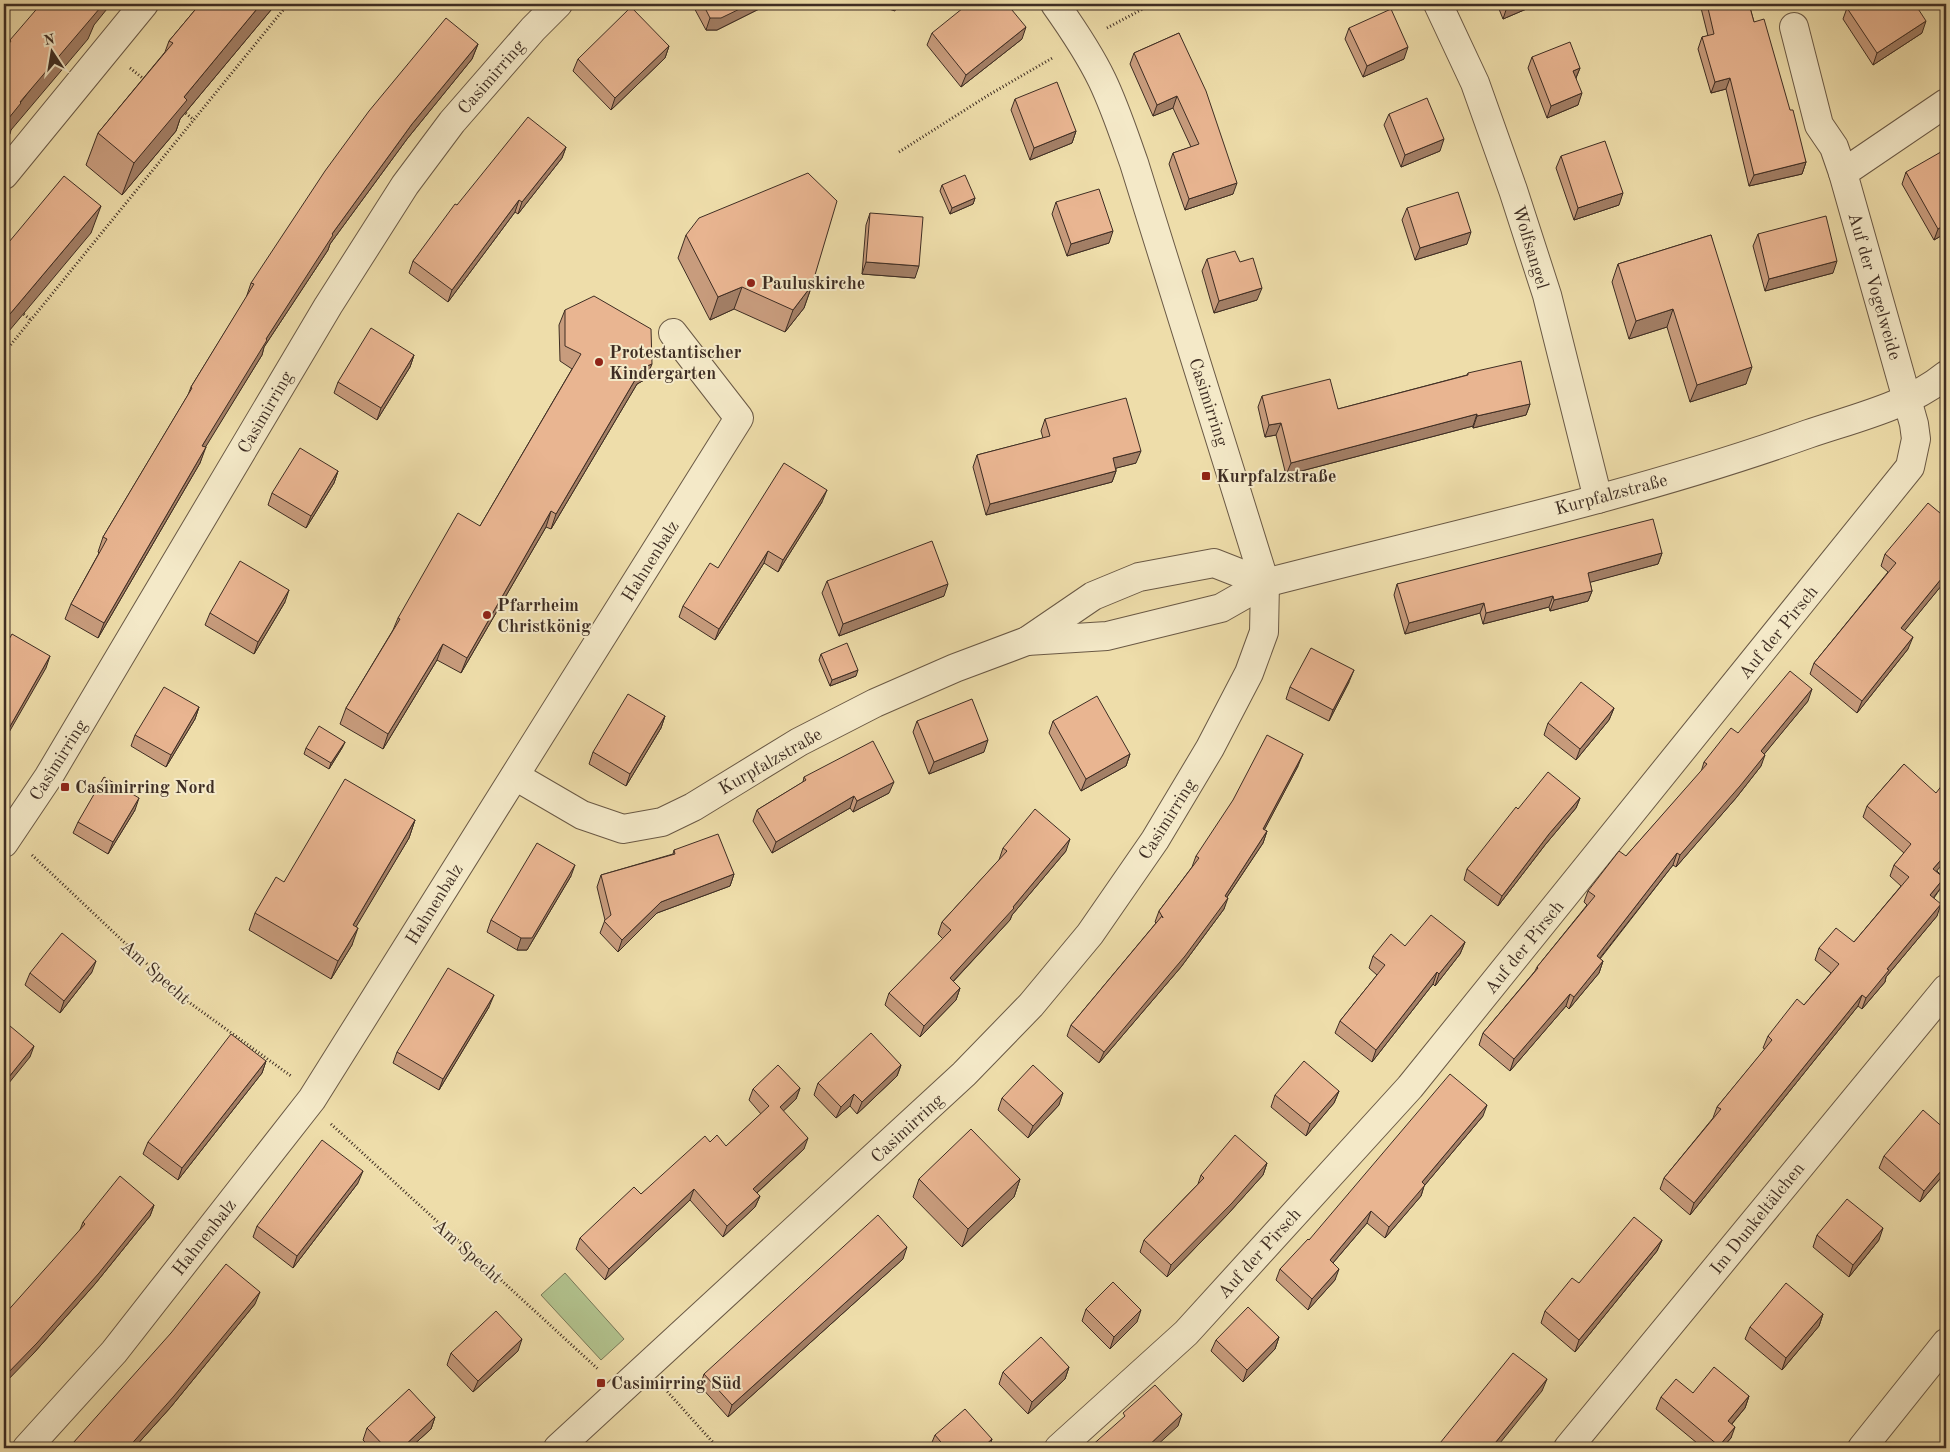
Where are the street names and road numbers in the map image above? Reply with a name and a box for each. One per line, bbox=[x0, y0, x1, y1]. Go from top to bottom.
street label: Casimirring bbox=[455, 37, 529, 118]
street label: Wolfsangel bbox=[1509, 203, 1551, 291]
street label: Auf der Vogelweide bbox=[1844, 211, 1904, 362]
street label: Casimirring bbox=[1185, 356, 1231, 449]
street label: Casimirring bbox=[235, 368, 297, 457]
street label: Kurpfalzstraße bbox=[1553, 471, 1669, 519]
street label: Hahnenbalz bbox=[619, 518, 683, 605]
street label: Auf der Pirsch bbox=[1736, 582, 1822, 683]
street label: Casimirring bbox=[27, 717, 91, 804]
street label: Kurpfalzstraße bbox=[716, 725, 825, 799]
street label: Casimirring bbox=[1136, 776, 1200, 863]
street label: Hahnenbalz bbox=[403, 861, 467, 948]
street label: Auf der Pirsch bbox=[1482, 897, 1568, 998]
street label: Am Specht bbox=[117, 937, 193, 1008]
street label: Casimirring bbox=[868, 1091, 948, 1167]
street label: Im Dunkeltälchen bbox=[1707, 1159, 1808, 1278]
street label: Hahnenbalz bbox=[170, 1196, 240, 1279]
street label: Auf der Pirsch bbox=[1215, 1205, 1305, 1302]
street label: Am Specht bbox=[429, 1216, 505, 1287]

